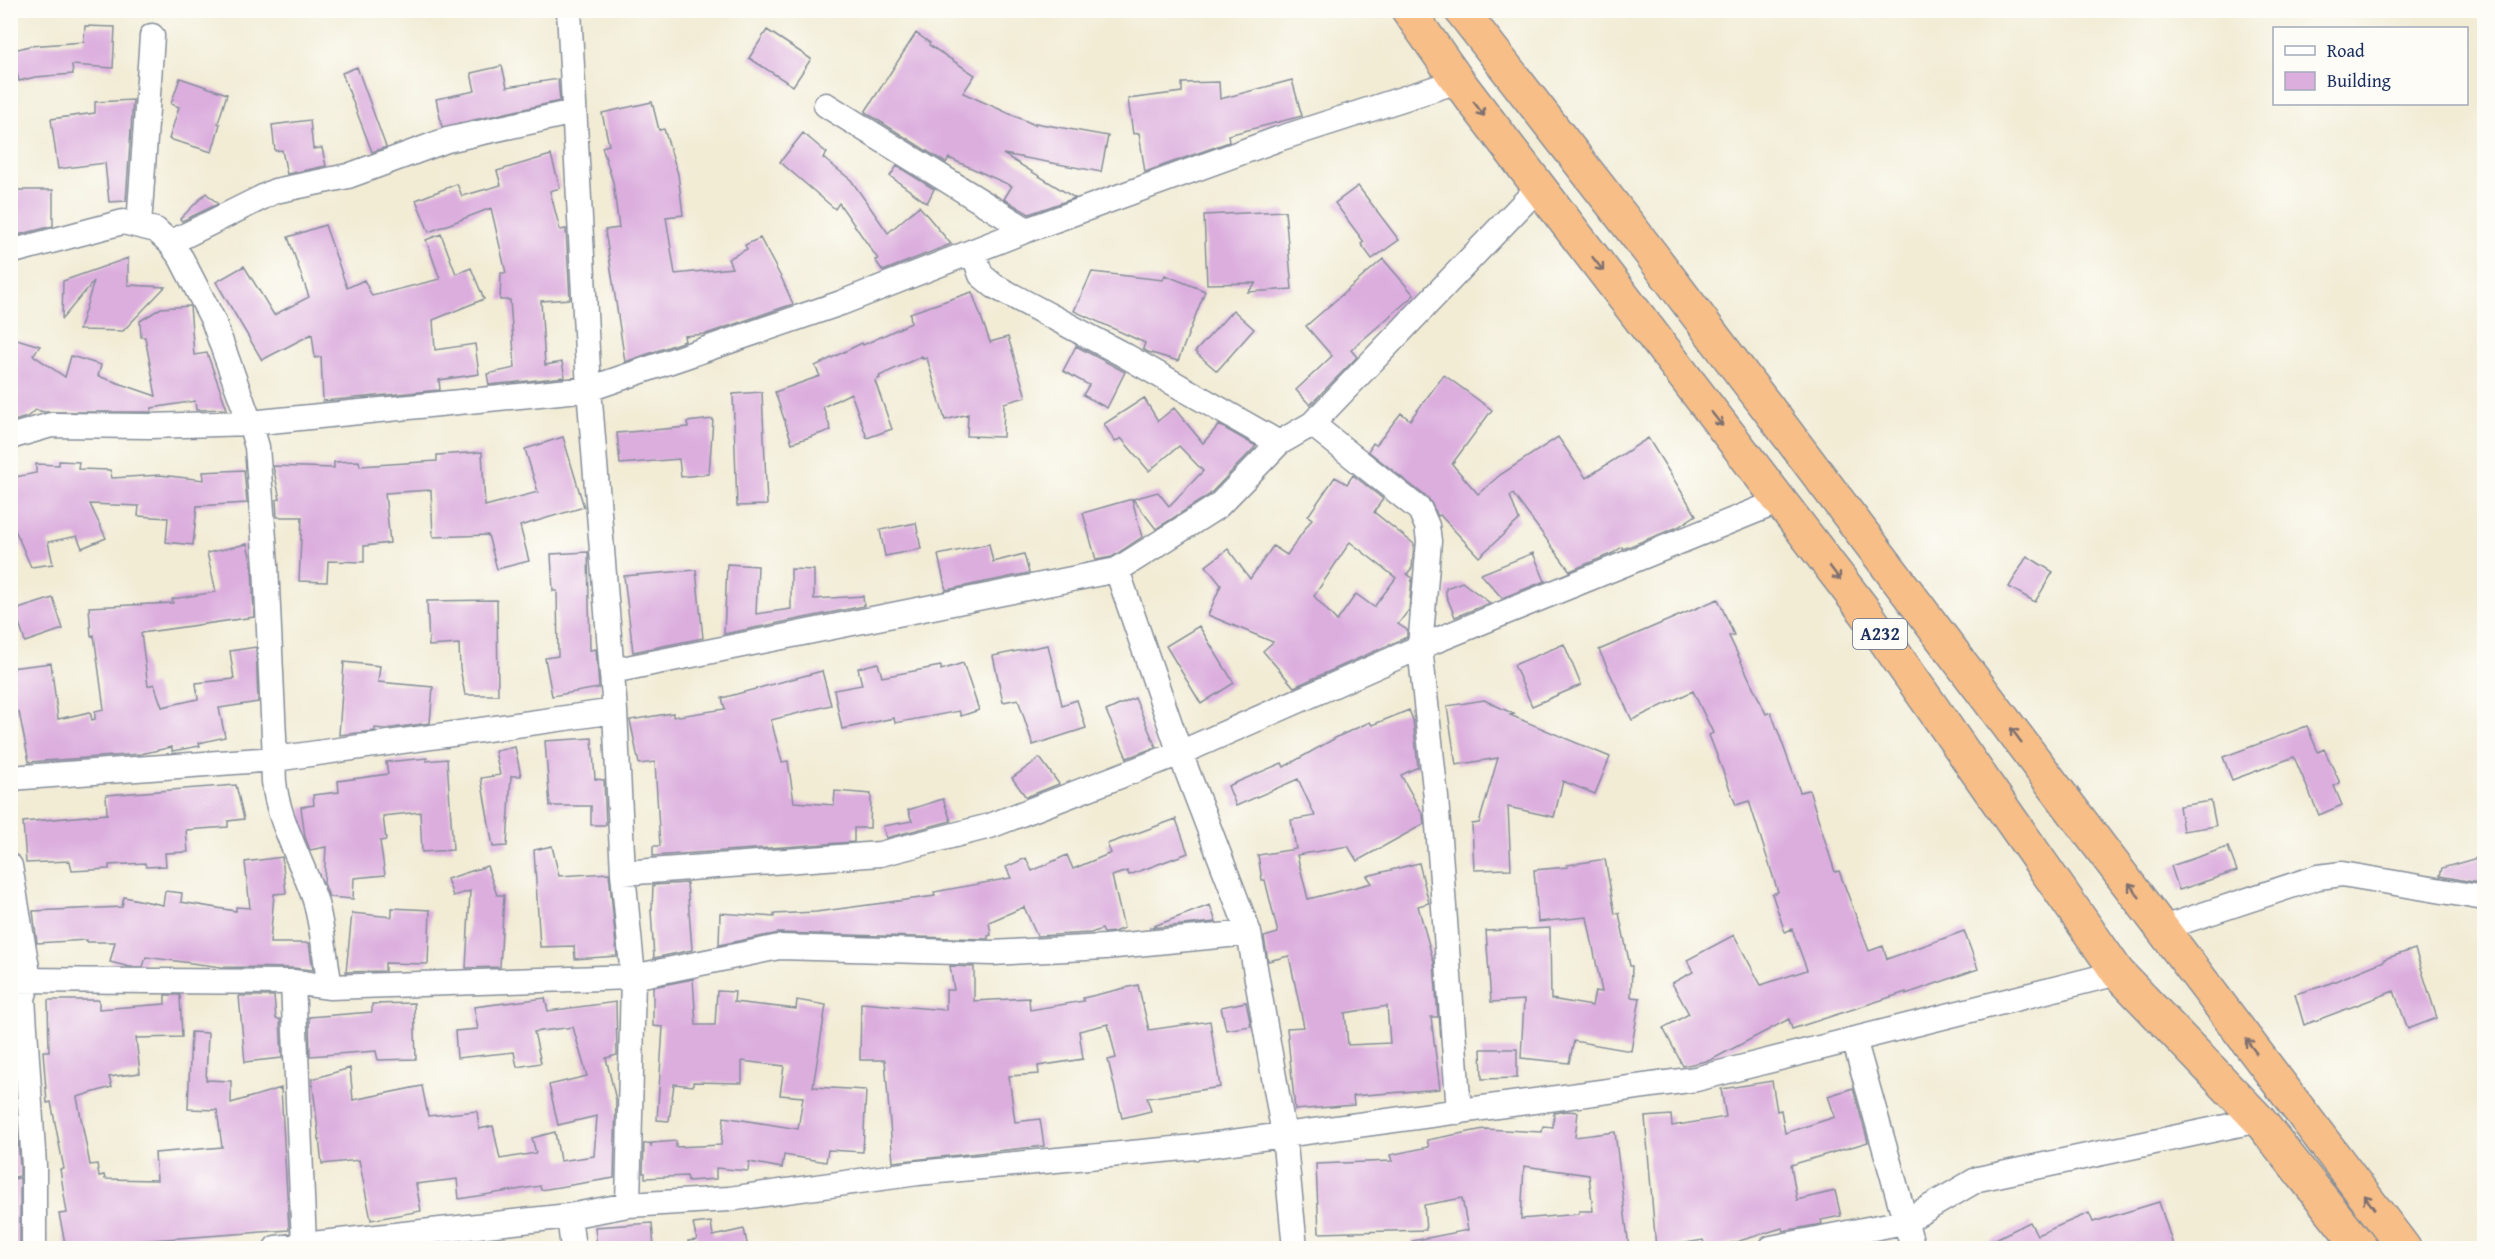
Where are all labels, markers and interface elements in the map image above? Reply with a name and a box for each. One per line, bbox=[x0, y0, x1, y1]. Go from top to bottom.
legend bbox=[2273, 27, 2468, 105]
text: Road bbox=[2327, 37, 2365, 64]
text: Building bbox=[2327, 67, 2391, 94]
one-way arrow bbox=[1473, 101, 1486, 117]
one-way arrow bbox=[1591, 256, 1604, 272]
one-way arrow bbox=[1710, 410, 1723, 426]
one-way arrow bbox=[1829, 565, 1842, 581]
road number: A232 bbox=[1853, 619, 1907, 649]
one-way arrow bbox=[2009, 728, 2022, 744]
one-way arrow bbox=[2127, 883, 2140, 899]
one-way arrow bbox=[2245, 1039, 2257, 1055]
one-way arrow bbox=[2362, 1194, 2375, 1210]

